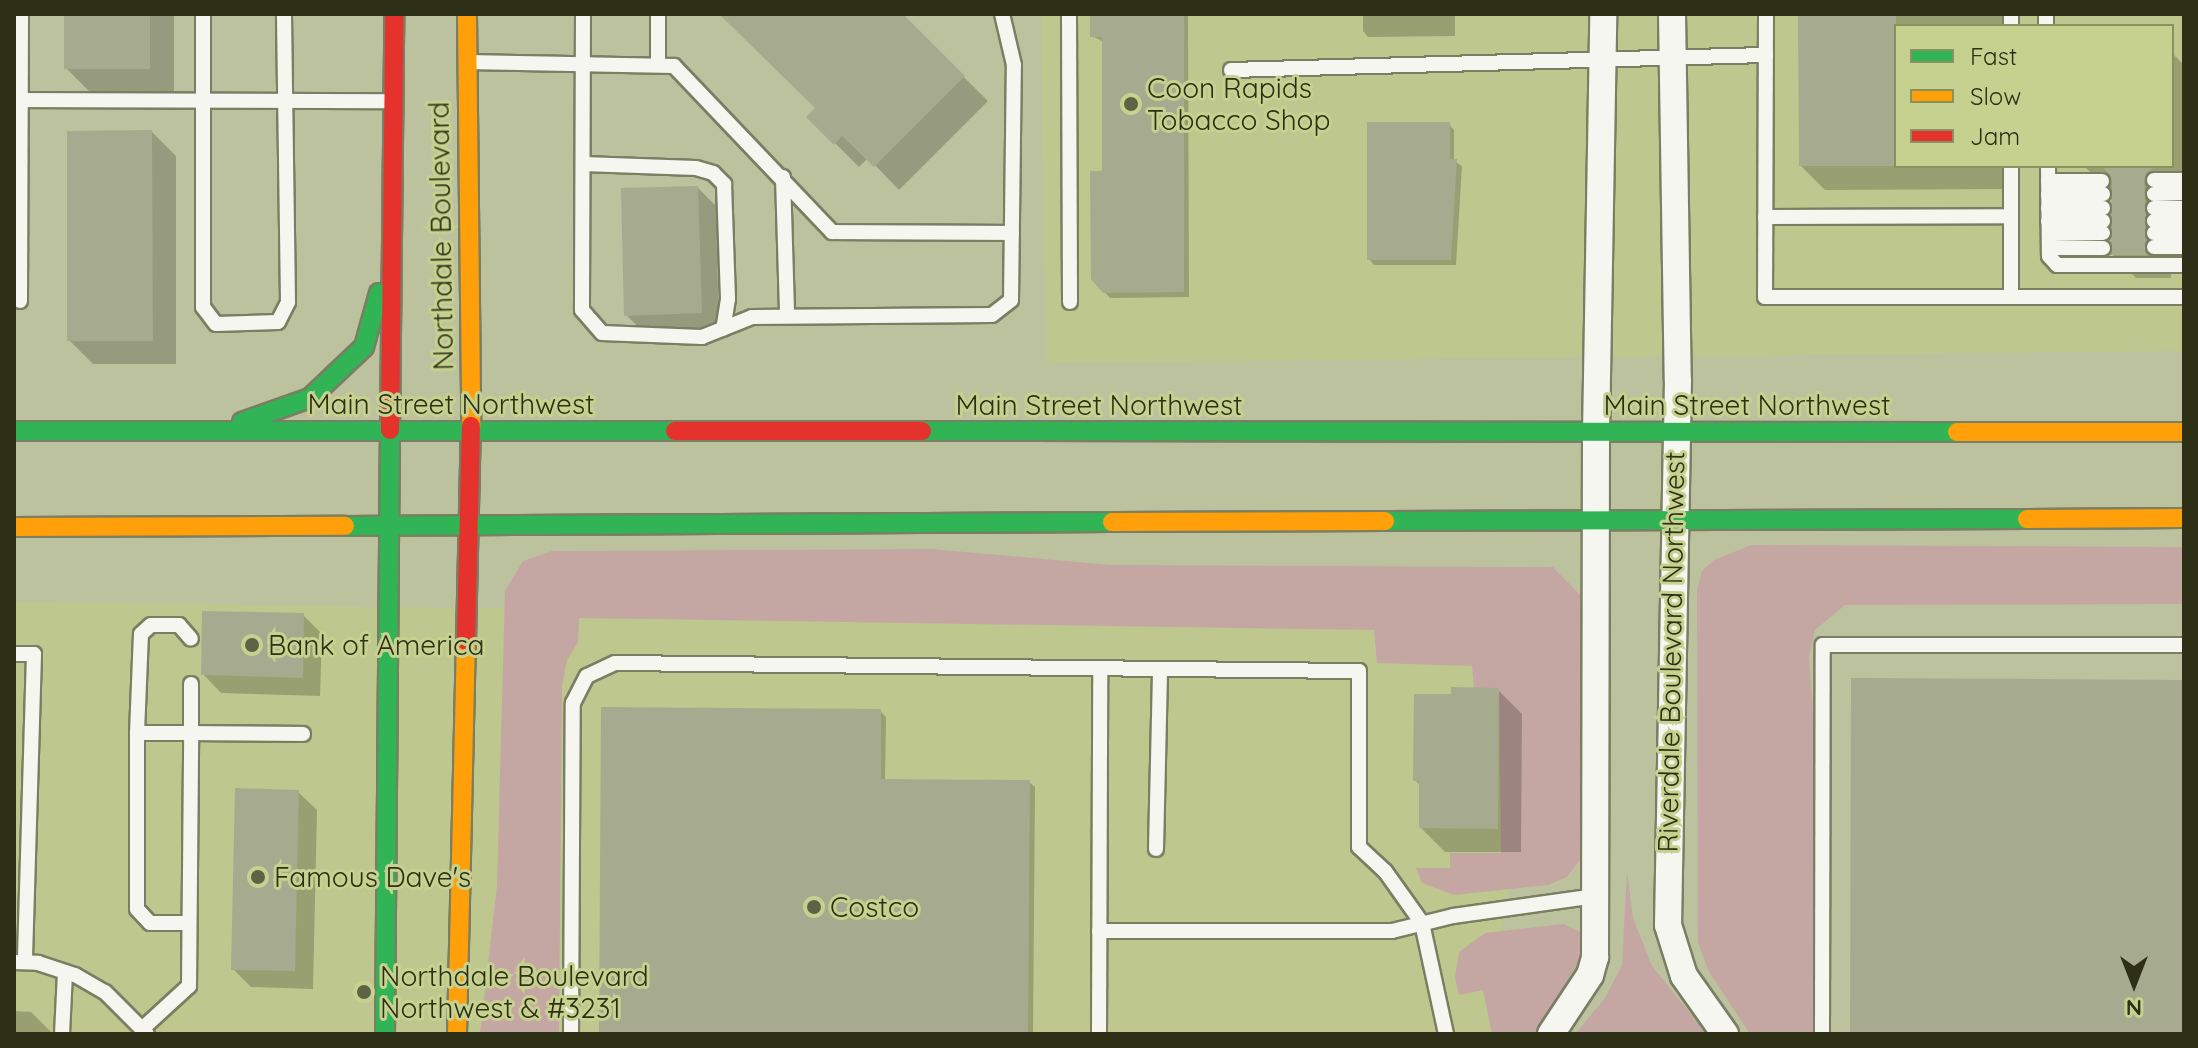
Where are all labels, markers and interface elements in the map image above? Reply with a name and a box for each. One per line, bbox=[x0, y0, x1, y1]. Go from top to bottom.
legend bbox=[1894, 24, 2174, 168]
text: Fast bbox=[1970, 41, 2017, 71]
place label: Coon Rapids Tobacco Shop bbox=[1147, 71, 1330, 137]
text: Slow bbox=[1970, 81, 2021, 111]
marker: Coon Rapids Tobacco Shop bbox=[1122, 95, 1140, 113]
street label: Northdale Boulevard bbox=[422, 101, 460, 371]
text: Jam bbox=[1970, 121, 2020, 151]
street label: Main Street Northwest bbox=[307, 387, 595, 421]
street label: Main Street Northwest bbox=[955, 388, 1243, 422]
street label: Main Street Northwest bbox=[1603, 388, 1891, 422]
street label: Riverdale Boulevard Northwest bbox=[1651, 451, 1691, 853]
place label: Bank of America bbox=[268, 628, 484, 662]
marker: Bank of America bbox=[243, 636, 261, 654]
place label: Famous Dave's bbox=[274, 860, 471, 894]
marker: Famous Dave's bbox=[249, 868, 267, 886]
place label: Costco bbox=[830, 890, 919, 924]
marker: Costco bbox=[805, 898, 823, 916]
north arrow bbox=[2094, 944, 2174, 1024]
place label: Northdale Boulevard Northwest & #3231 bbox=[380, 959, 649, 1025]
marker: Northdale Boulevard Northwest & #3231 bbox=[355, 983, 373, 1001]
text: N bbox=[2126, 994, 2142, 1022]

